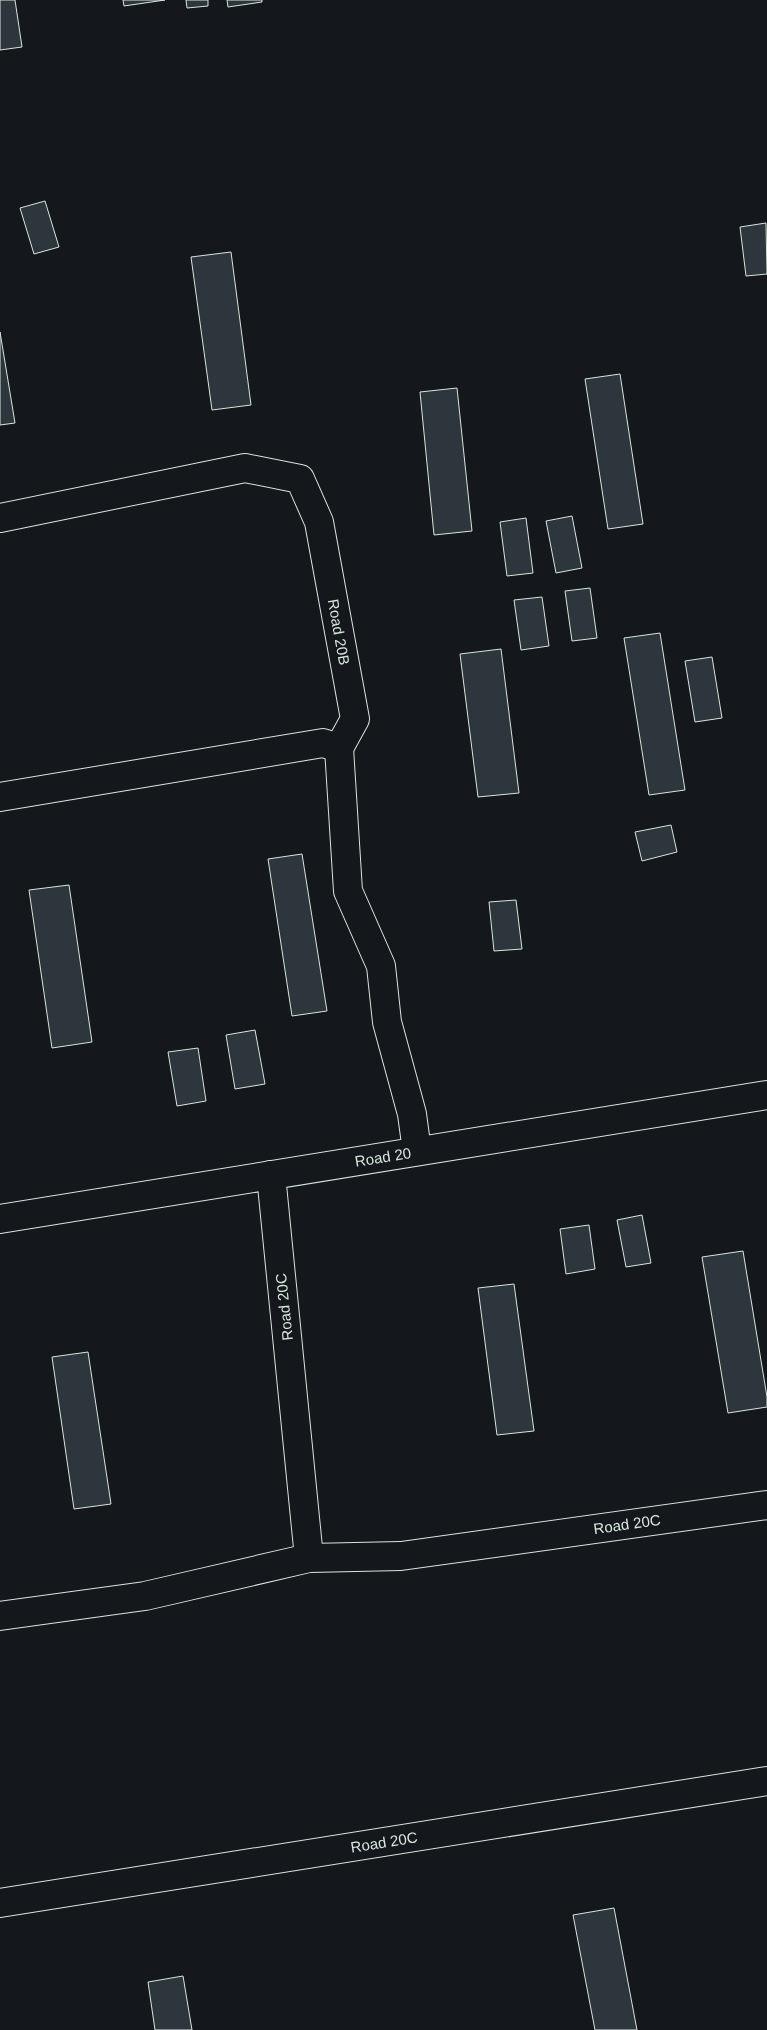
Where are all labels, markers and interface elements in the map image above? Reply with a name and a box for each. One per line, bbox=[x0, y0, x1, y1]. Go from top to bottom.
street label: Road 20B bbox=[325, 598, 353, 666]
street label: Road 20 bbox=[354, 1144, 412, 1170]
street label: Road 20C bbox=[272, 1272, 296, 1341]
street label: Road 20C bbox=[592, 1511, 662, 1537]
street label: Road 20C bbox=[349, 1828, 419, 1856]

